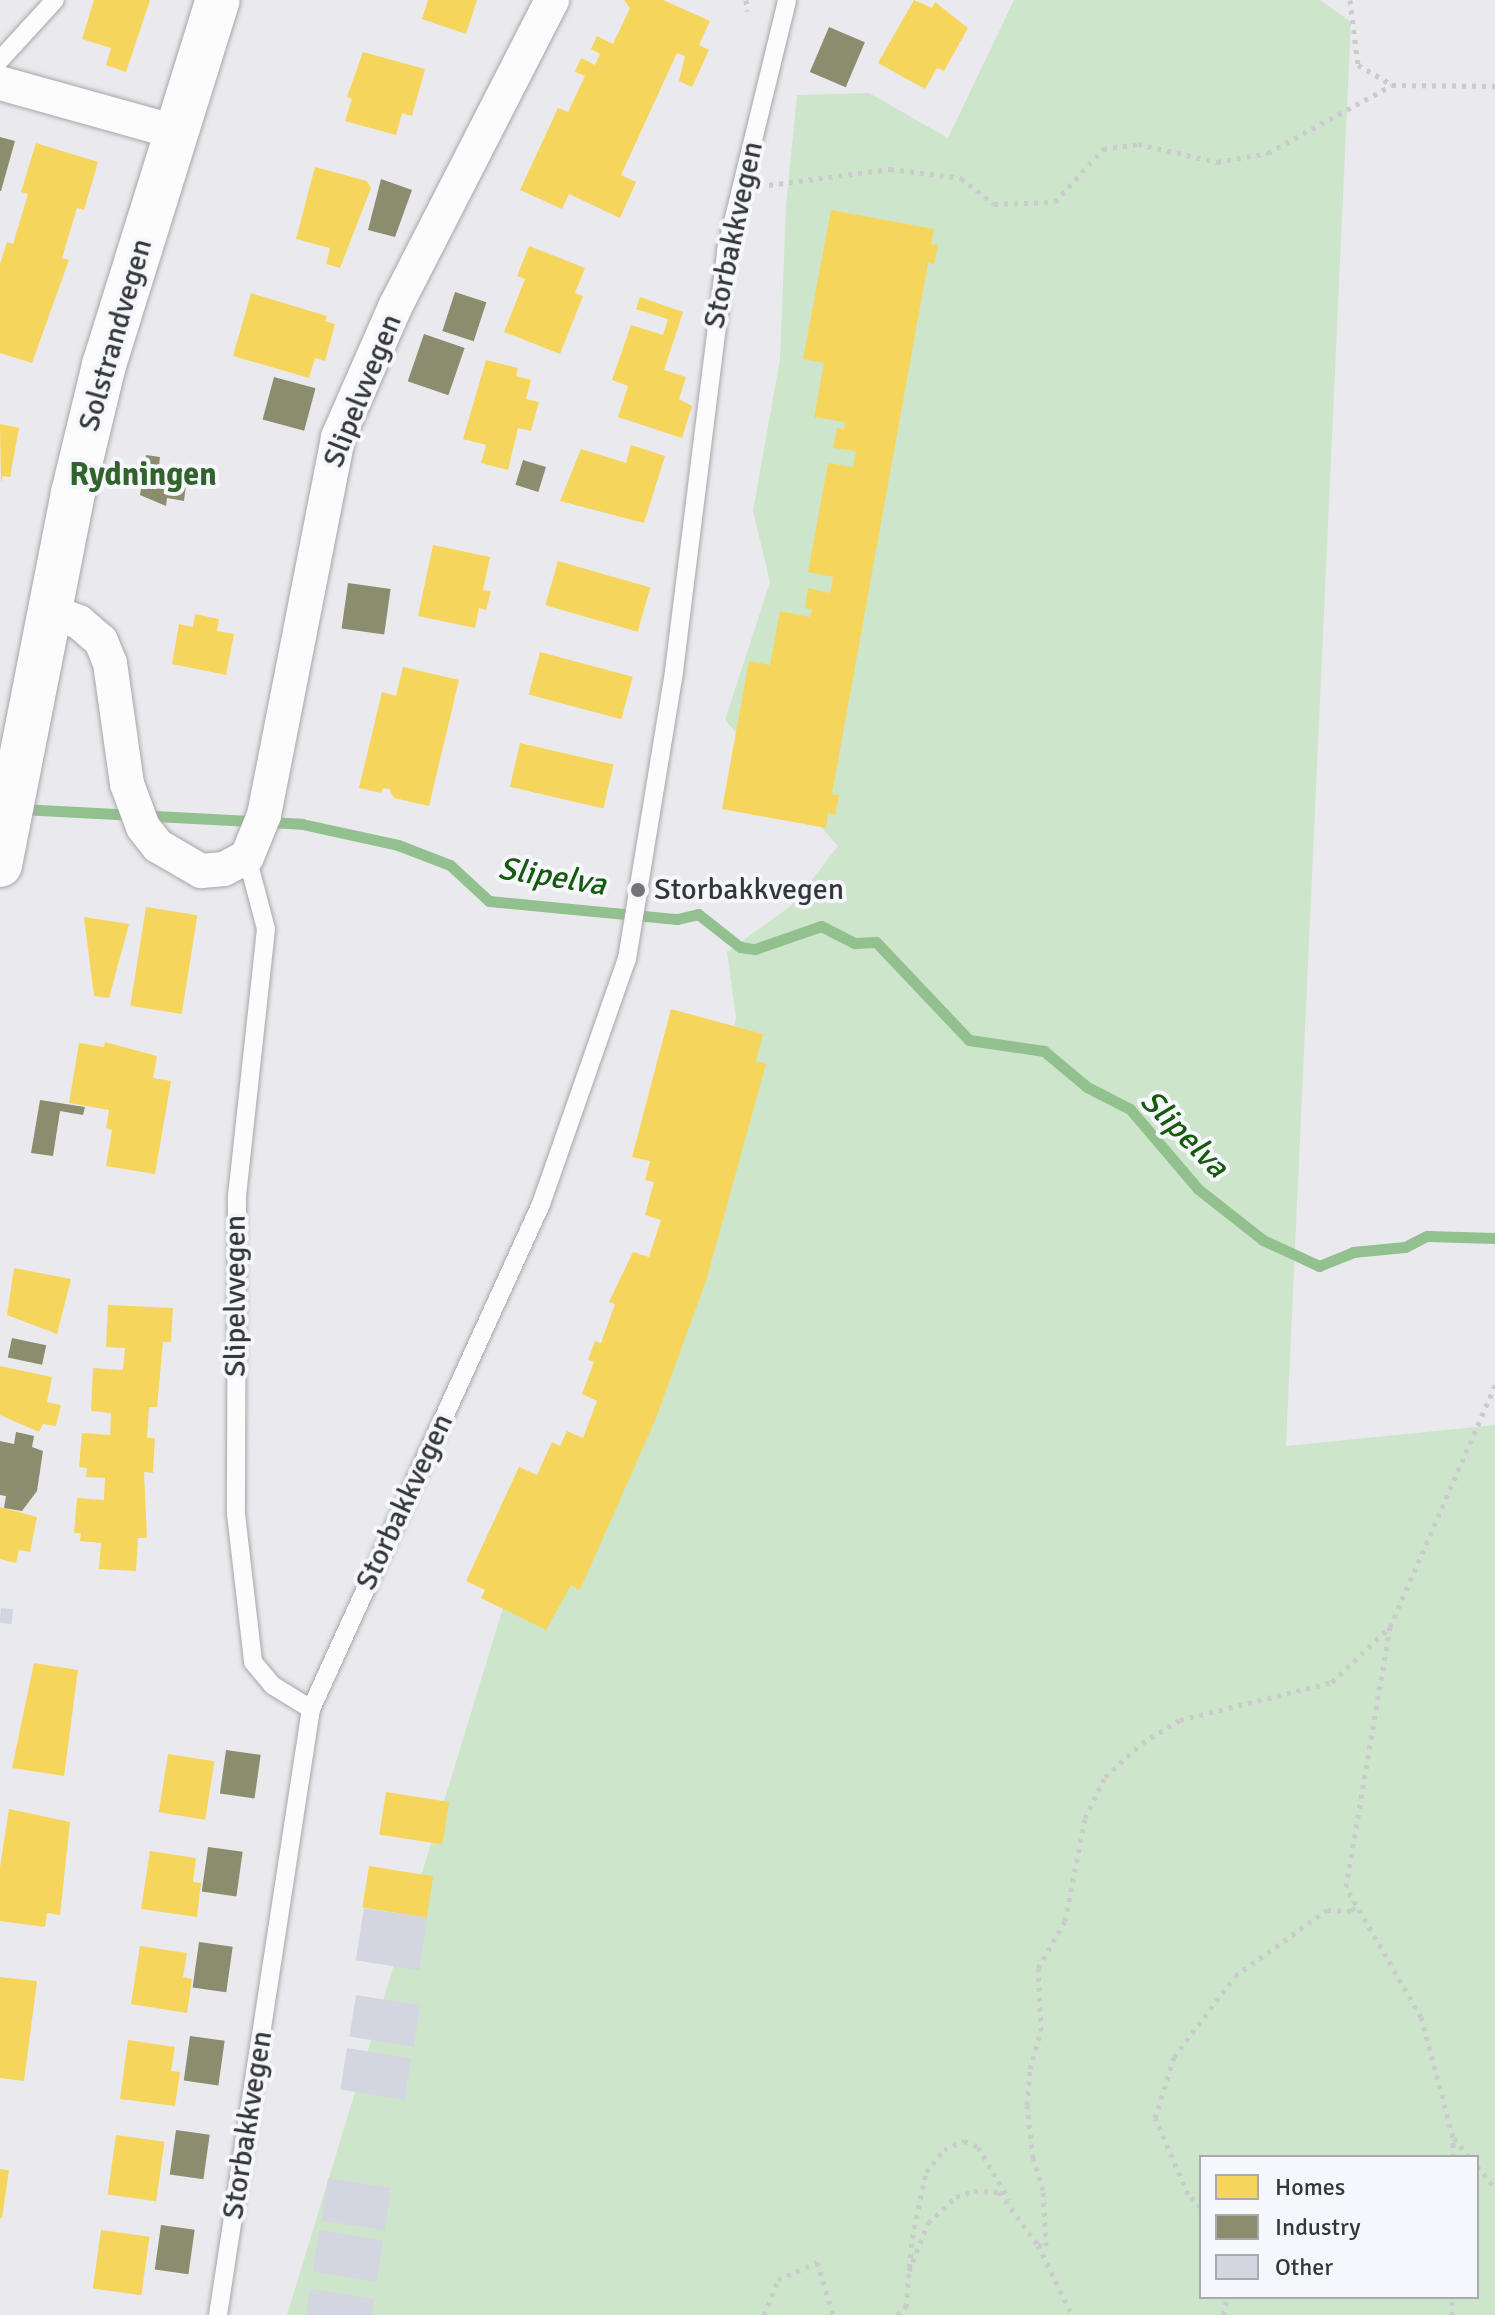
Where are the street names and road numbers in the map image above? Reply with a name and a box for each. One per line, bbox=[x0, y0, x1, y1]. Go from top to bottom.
street label: Storbakkvegen bbox=[697, 138, 771, 332]
street label: Solstrandvegen bbox=[71, 235, 161, 435]
street label: Slipelvvegen bbox=[316, 309, 410, 473]
street label: Slipelvvegen bbox=[218, 1215, 254, 1377]
street label: Storbakkvegen bbox=[349, 1408, 461, 1596]
street label: Storbakkvegen bbox=[215, 2028, 281, 2222]

